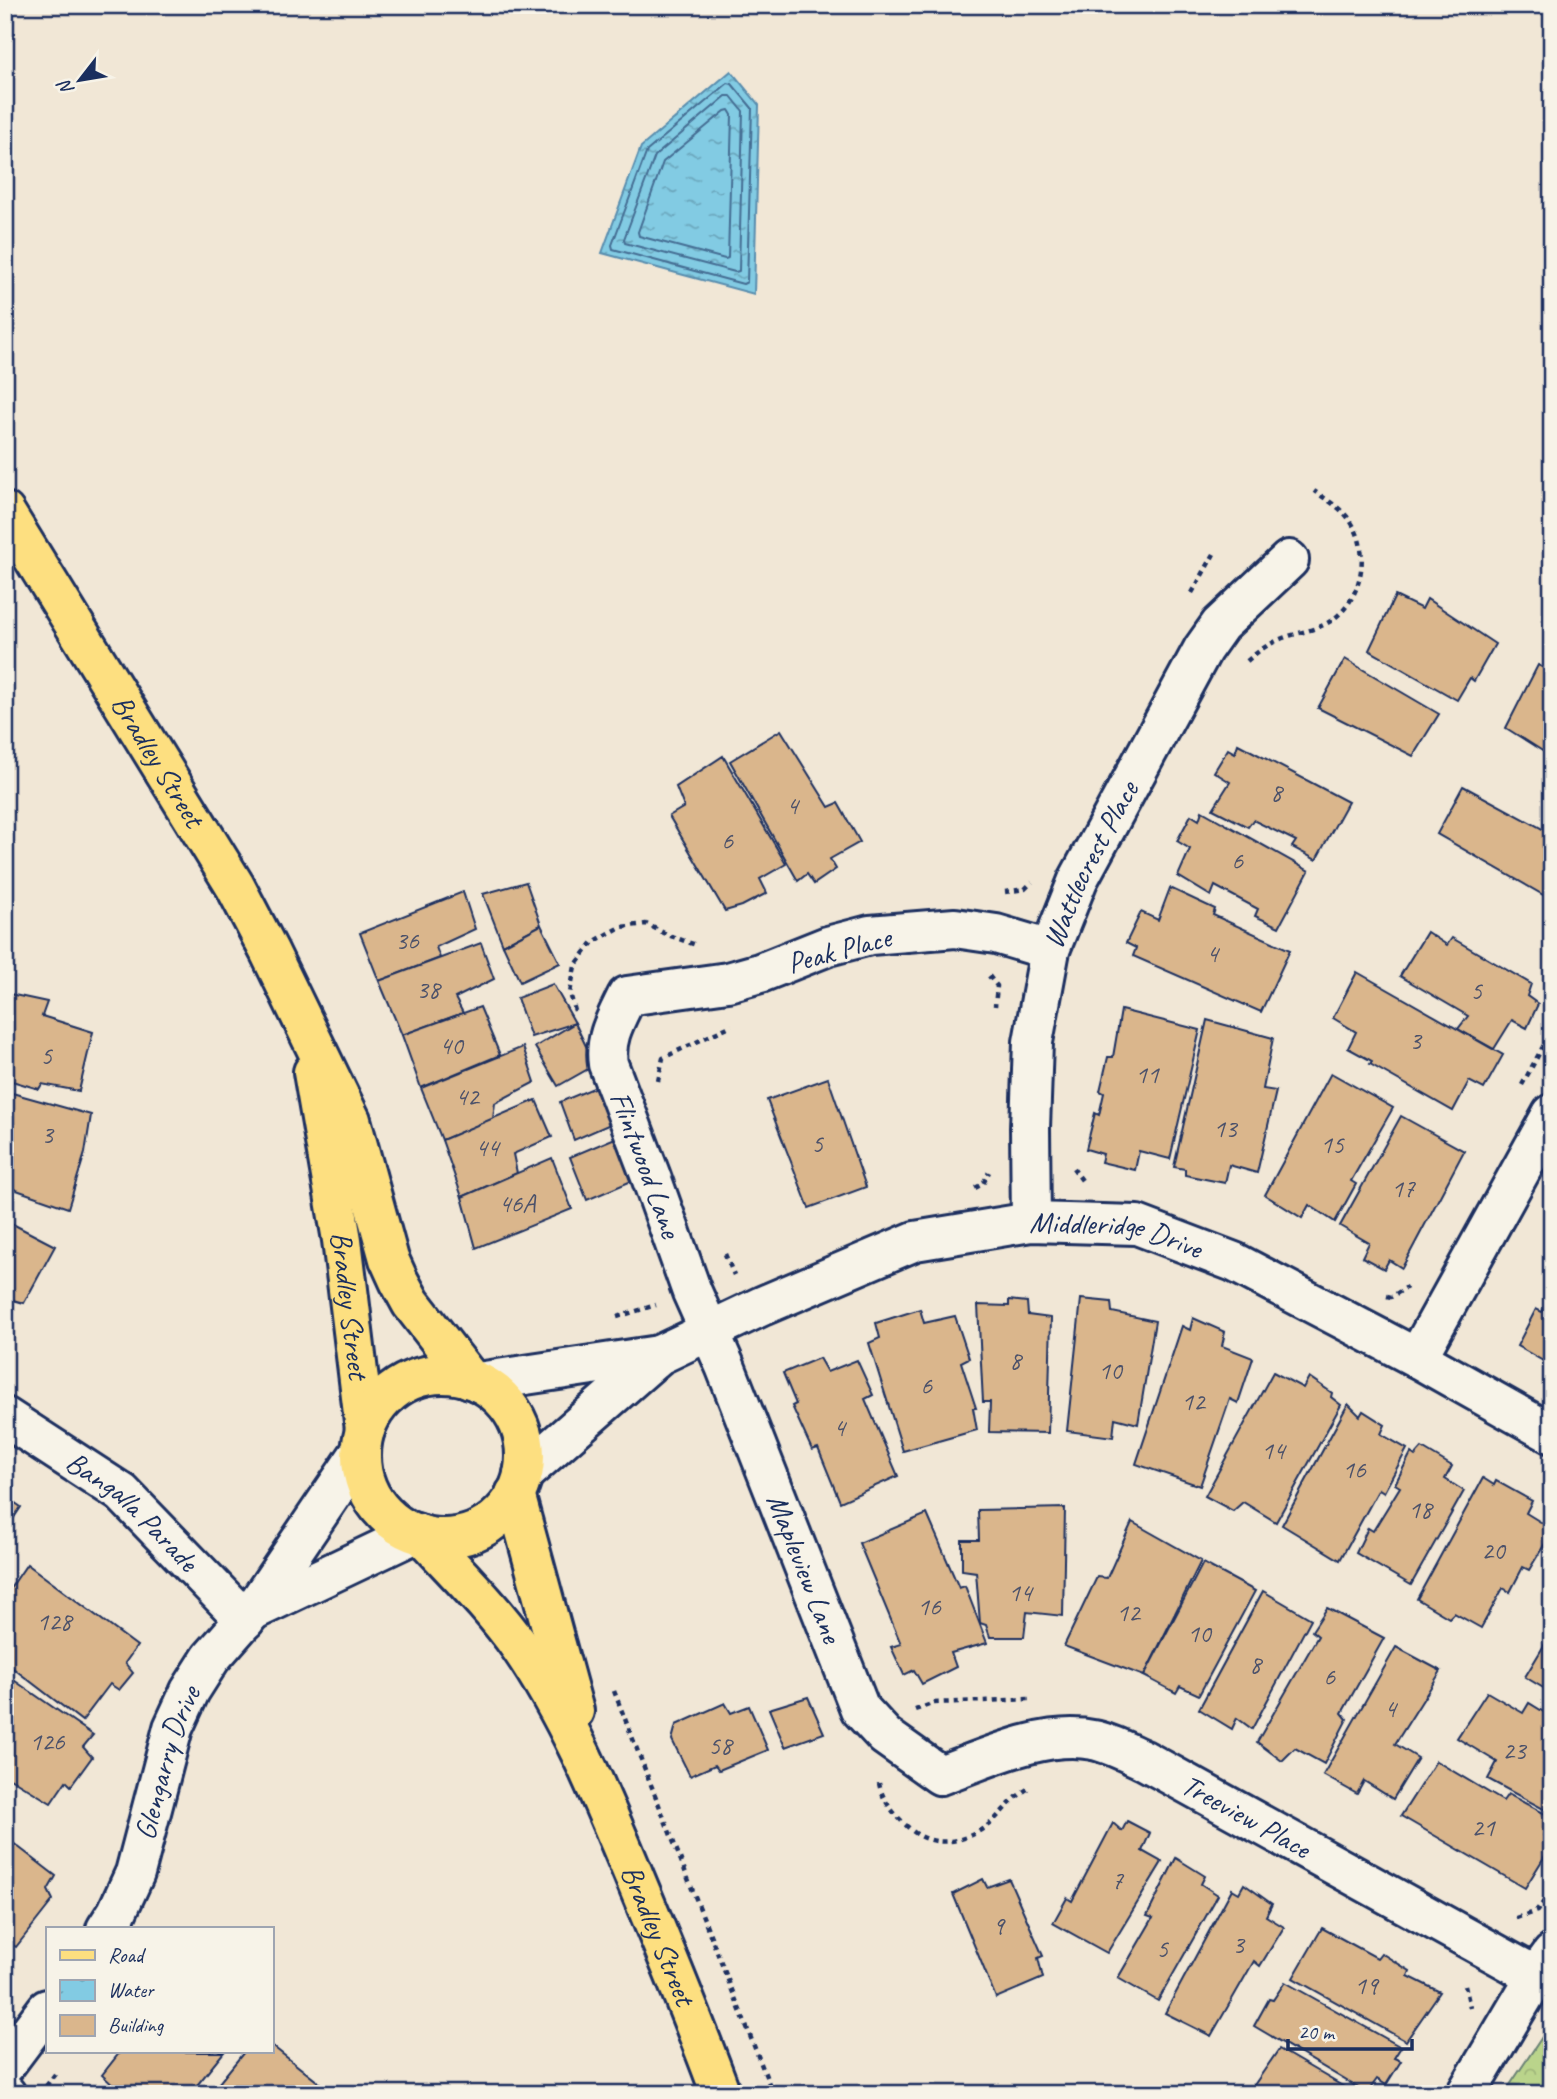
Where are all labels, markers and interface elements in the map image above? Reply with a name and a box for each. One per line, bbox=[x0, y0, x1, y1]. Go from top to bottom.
north arrow bbox=[46, 46, 116, 116]
text: N bbox=[51, 74, 80, 99]
street label: Bradley Street bbox=[103, 688, 215, 836]
street label: Wattlecrest Place bbox=[1034, 773, 1148, 954]
house number: 8 bbox=[1270, 776, 1284, 809]
house number: 4 bbox=[786, 789, 800, 822]
house number: 6 bbox=[721, 824, 734, 857]
house number: 6 bbox=[1231, 844, 1244, 877]
street label: Peak Place bbox=[783, 917, 897, 982]
house number: 36 bbox=[395, 924, 420, 957]
house number: 4 bbox=[1206, 937, 1220, 970]
house number: 38 bbox=[416, 973, 442, 1006]
house number: 5 bbox=[1470, 974, 1483, 1007]
house number: 3 bbox=[1409, 1024, 1423, 1057]
house number: 40 bbox=[439, 1029, 465, 1062]
house number: 5 bbox=[40, 1039, 53, 1072]
house number: 11 bbox=[1135, 1058, 1160, 1091]
house number: 42 bbox=[455, 1080, 481, 1113]
street label: Flintwood Lane bbox=[601, 1086, 691, 1245]
house number: 13 bbox=[1213, 1112, 1239, 1145]
house number: 3 bbox=[41, 1118, 55, 1151]
house number: 5 bbox=[811, 1127, 824, 1160]
house number: 15 bbox=[1320, 1128, 1345, 1161]
house number: 44 bbox=[475, 1131, 501, 1164]
house number: 17 bbox=[1391, 1172, 1416, 1205]
house number: 46A bbox=[499, 1187, 537, 1220]
street label: Middleridge Drive bbox=[1029, 1203, 1210, 1268]
street label: Bradley Street bbox=[322, 1228, 378, 1384]
house number: 8 bbox=[1009, 1344, 1023, 1377]
house number: 10 bbox=[1098, 1354, 1124, 1387]
house number: 6 bbox=[920, 1369, 933, 1402]
house number: 12 bbox=[1181, 1385, 1207, 1418]
house number: 4 bbox=[833, 1411, 847, 1444]
house number: 14 bbox=[1261, 1434, 1287, 1467]
street label: Bangalla Parade bbox=[59, 1443, 208, 1581]
house number: 16 bbox=[1342, 1453, 1367, 1486]
street label: Mapleview Lane bbox=[758, 1488, 852, 1650]
house number: 18 bbox=[1408, 1493, 1434, 1526]
house number: 20 bbox=[1481, 1534, 1507, 1567]
house number: 14 bbox=[1008, 1576, 1034, 1609]
house number: 16 bbox=[917, 1590, 942, 1623]
house number: 12 bbox=[1116, 1596, 1142, 1629]
house number: 128 bbox=[36, 1605, 74, 1638]
house number: 10 bbox=[1187, 1617, 1213, 1650]
house number: 8 bbox=[1249, 1648, 1263, 1681]
house number: 6 bbox=[1323, 1660, 1336, 1693]
street label: Glengarry Drive bbox=[126, 1678, 210, 1844]
house number: 4 bbox=[1384, 1692, 1398, 1725]
house number: 126 bbox=[29, 1725, 66, 1758]
house number: 58 bbox=[708, 1729, 734, 1762]
house number: 23 bbox=[1502, 1734, 1528, 1767]
street label: Treeview Place bbox=[1175, 1765, 1319, 1868]
house number: 21 bbox=[1471, 1811, 1496, 1844]
street label: Bradley Street bbox=[612, 1859, 705, 2013]
house number: 7 bbox=[1111, 1864, 1124, 1897]
house number: 9 bbox=[992, 1909, 1006, 1942]
legend bbox=[46, 1927, 273, 2054]
house number: 3 bbox=[1232, 1928, 1246, 1961]
house number: 5 bbox=[1156, 1932, 1169, 1965]
text: Road bbox=[108, 1942, 147, 1968]
house number: 19 bbox=[1354, 1969, 1380, 2002]
text: Water bbox=[108, 1977, 155, 2003]
scale bar bbox=[1288, 2008, 1412, 2052]
text: Building bbox=[108, 2012, 165, 2038]
text: 20 m bbox=[1298, 2019, 1336, 2045]

